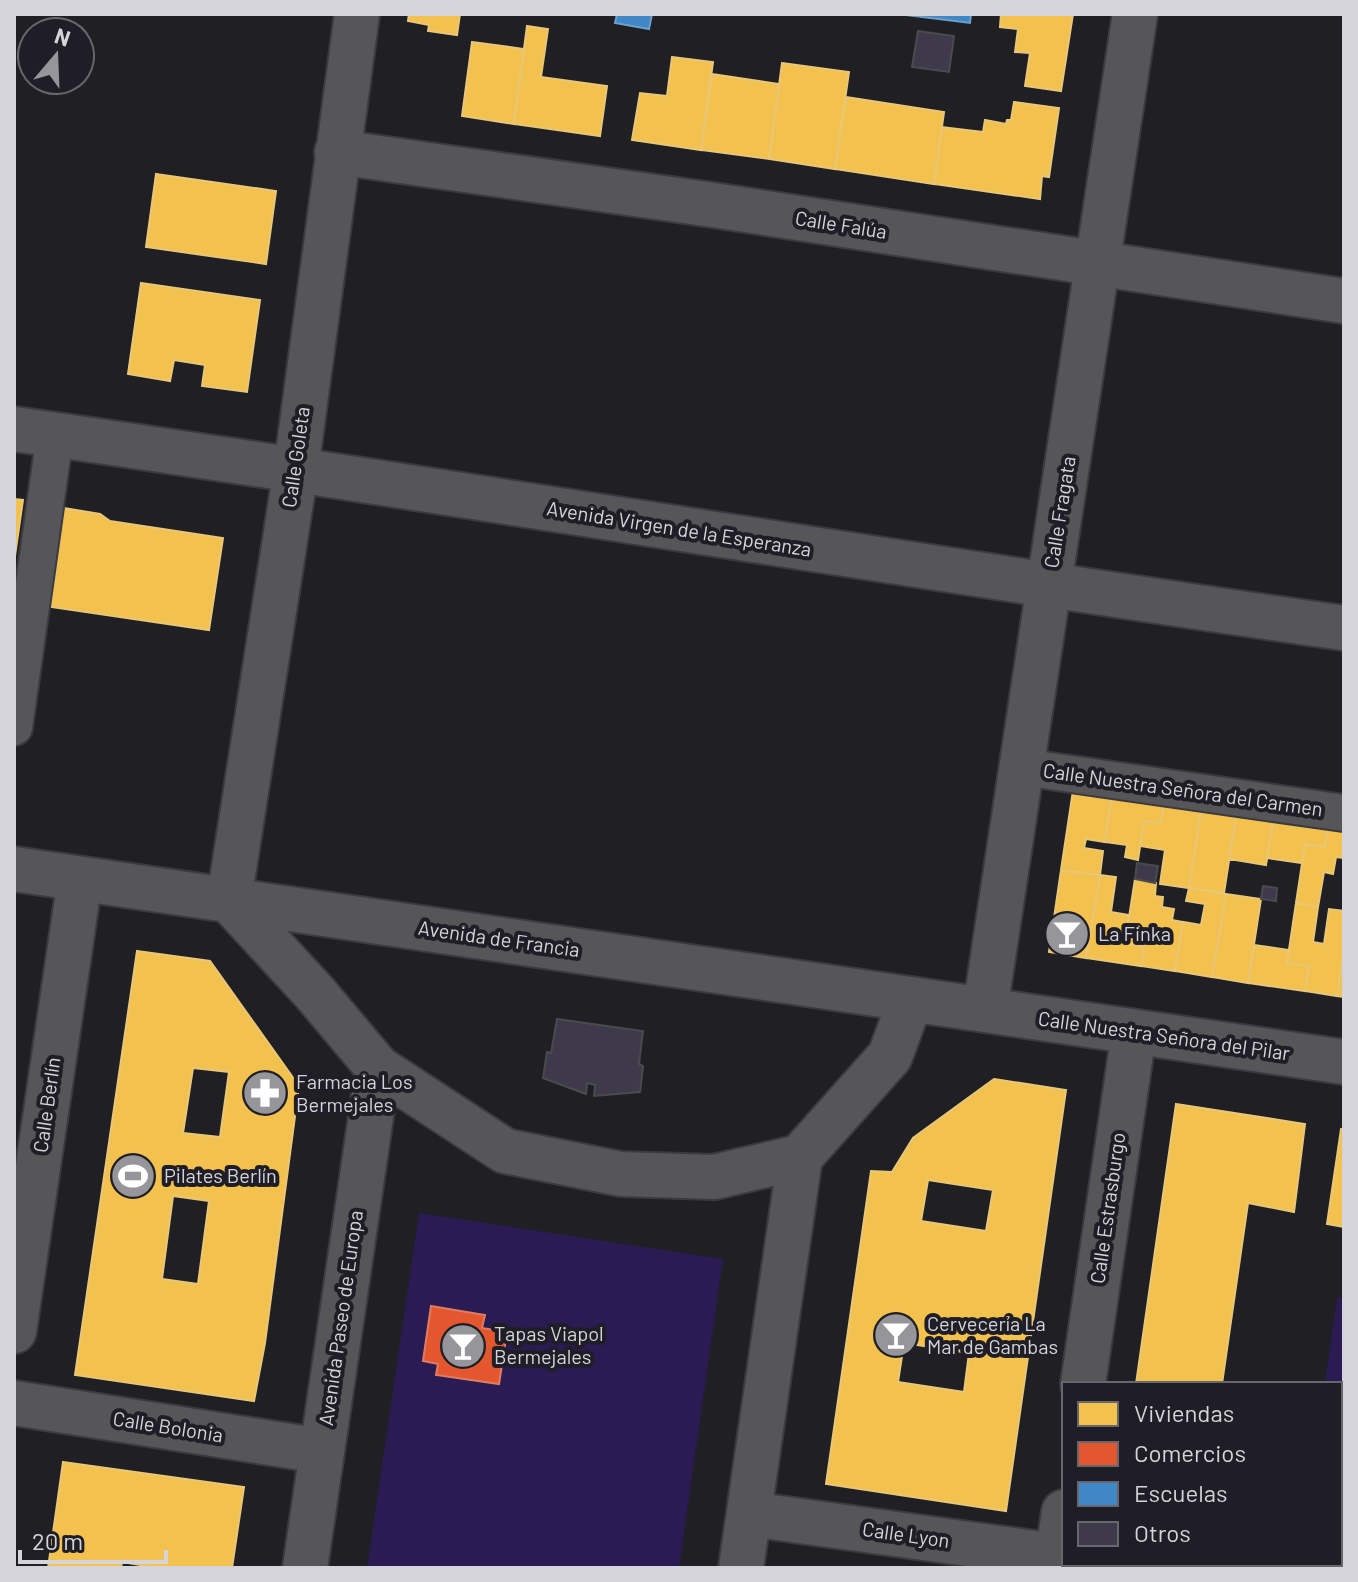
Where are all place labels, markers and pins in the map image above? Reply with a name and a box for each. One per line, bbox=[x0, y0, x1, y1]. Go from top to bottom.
bar icon: La Finka bbox=[1043, 910, 1091, 958]
place label: La Finka bbox=[1098, 921, 1171, 945]
pharmacy icon: Farmacia Los Bermejales bbox=[241, 1069, 289, 1117]
place label: Farmacia Los Bermejales bbox=[296, 1069, 413, 1116]
sports icon: Pilates Berlín bbox=[109, 1152, 157, 1200]
place label: Pilates Berlín bbox=[164, 1163, 277, 1187]
bar icon: Cervecería La Mar de Gambas bbox=[872, 1311, 920, 1359]
place label: Cervecería La Mar de Gambas bbox=[927, 1311, 1058, 1358]
place label: Tapas Viapol Bermejales bbox=[494, 1321, 604, 1368]
bar icon: Tapas Viapol Bermejales bbox=[439, 1322, 487, 1370]

